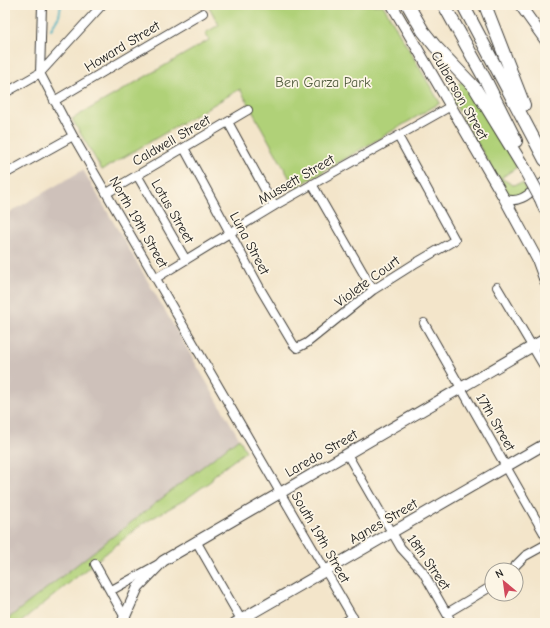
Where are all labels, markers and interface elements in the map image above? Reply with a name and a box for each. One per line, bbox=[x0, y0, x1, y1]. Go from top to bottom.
street label: Howard Street bbox=[81, 17, 164, 76]
street label: Culberson Street bbox=[427, 48, 492, 143]
park label: Ben Garza Park bbox=[275, 74, 371, 91]
street label: Caldwell Street bbox=[129, 111, 214, 170]
street label: Mussett Street bbox=[255, 150, 338, 208]
street label: North 19th Street bbox=[106, 174, 172, 272]
street label: Lotus Street bbox=[148, 176, 198, 247]
street label: Luna Street bbox=[226, 209, 274, 278]
street label: Violete Court bbox=[331, 252, 404, 311]
street label: 17th Street bbox=[472, 391, 519, 455]
street label: Laredo Street bbox=[282, 425, 361, 481]
street label: South 19th Street bbox=[288, 489, 354, 587]
street label: Agnes Street bbox=[346, 495, 421, 548]
street label: 18th Street bbox=[403, 531, 454, 594]
north arrow bbox=[484, 562, 524, 602]
text: N bbox=[493, 566, 506, 581]

